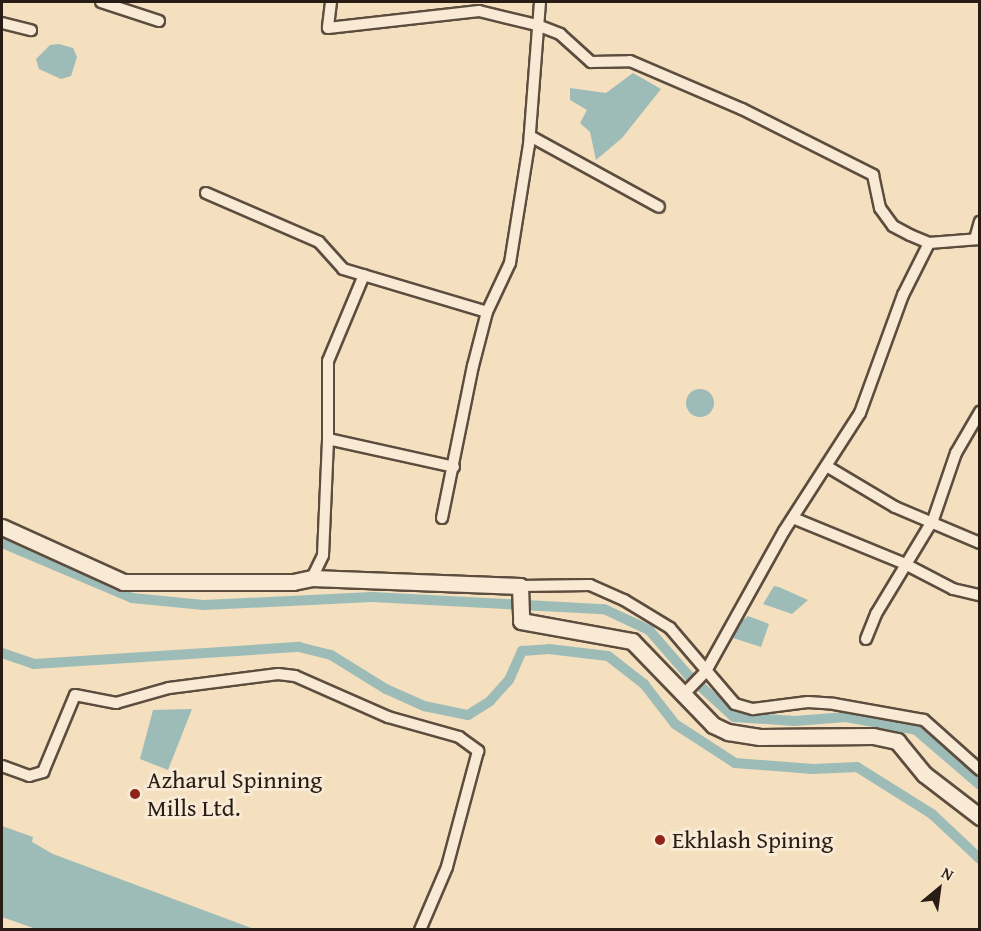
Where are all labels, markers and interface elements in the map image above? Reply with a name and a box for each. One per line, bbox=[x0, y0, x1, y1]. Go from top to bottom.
place label: Azharul Spinning Mills Ltd. bbox=[147, 766, 322, 822]
marker: Azharul Spinning Mills Ltd. bbox=[128, 787, 142, 801]
place label: Ekhlash Spining bbox=[672, 826, 833, 854]
marker: Ekhlash Spining bbox=[653, 833, 667, 847]
north arrow bbox=[909, 859, 969, 919]
text: N bbox=[937, 860, 958, 886]

